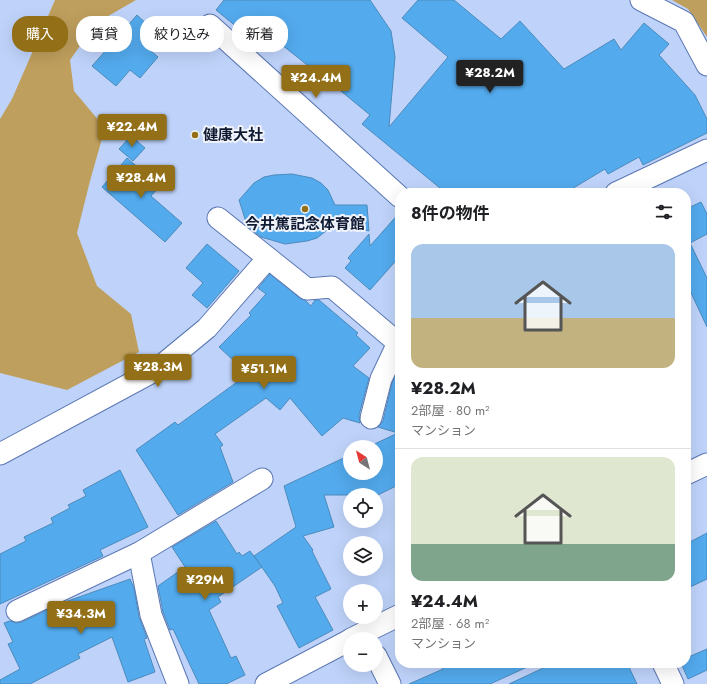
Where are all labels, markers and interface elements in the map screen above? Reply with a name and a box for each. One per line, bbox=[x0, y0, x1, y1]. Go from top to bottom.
chip: 購入 bbox=[12, 16, 68, 52]
chip: 賃貸 bbox=[76, 16, 132, 52]
chip: 絞り込み bbox=[140, 16, 224, 52]
chip: 新着 bbox=[232, 16, 288, 52]
pin: ¥28.2M bbox=[457, 60, 523, 94]
text: ¥28.2M bbox=[465, 63, 515, 82]
pin: ¥24.4M bbox=[283, 65, 349, 99]
text: ¥24.4M bbox=[290, 68, 342, 87]
pin: ¥22.4M bbox=[99, 114, 165, 148]
text: ¥22.4M bbox=[107, 117, 157, 136]
place label: 健康大社 bbox=[203, 124, 263, 146]
marker: 健康大社 bbox=[190, 130, 200, 140]
pin: ¥28.4M bbox=[108, 165, 174, 199]
text: ¥28.4M bbox=[116, 168, 166, 187]
text: 8件の物件 bbox=[411, 201, 490, 225]
icon: filters bbox=[653, 201, 675, 223]
marker: 今井篤記念体育館 bbox=[300, 204, 310, 214]
place label: 今井篤記念体育館 bbox=[245, 213, 365, 235]
icon: home bbox=[507, 270, 579, 342]
pin: ¥28.3M bbox=[125, 354, 191, 388]
pin: ¥51.1M bbox=[231, 356, 297, 390]
text: ¥28.3M bbox=[133, 357, 183, 376]
text: ¥51.1M bbox=[241, 359, 287, 378]
text: ¥28.2M bbox=[411, 376, 476, 400]
text: 2部屋 · 80 m² bbox=[411, 401, 490, 420]
text: マンション bbox=[411, 421, 476, 440]
north arrow bbox=[343, 440, 383, 480]
map controls bbox=[343, 440, 383, 672]
icon: home bbox=[507, 483, 579, 555]
button: locate bbox=[343, 488, 383, 528]
button: layers bbox=[343, 536, 383, 576]
pin: ¥29M bbox=[181, 567, 229, 601]
text: ¥29M bbox=[186, 570, 224, 589]
button: + bbox=[343, 584, 383, 624]
text: ¥24.4M bbox=[411, 589, 478, 613]
pin: ¥34.3M bbox=[48, 601, 114, 635]
text: ¥34.3M bbox=[56, 604, 106, 623]
text: 2部屋 · 68 m² bbox=[411, 614, 489, 633]
button: − bbox=[343, 632, 383, 672]
text: マンション bbox=[411, 634, 476, 653]

